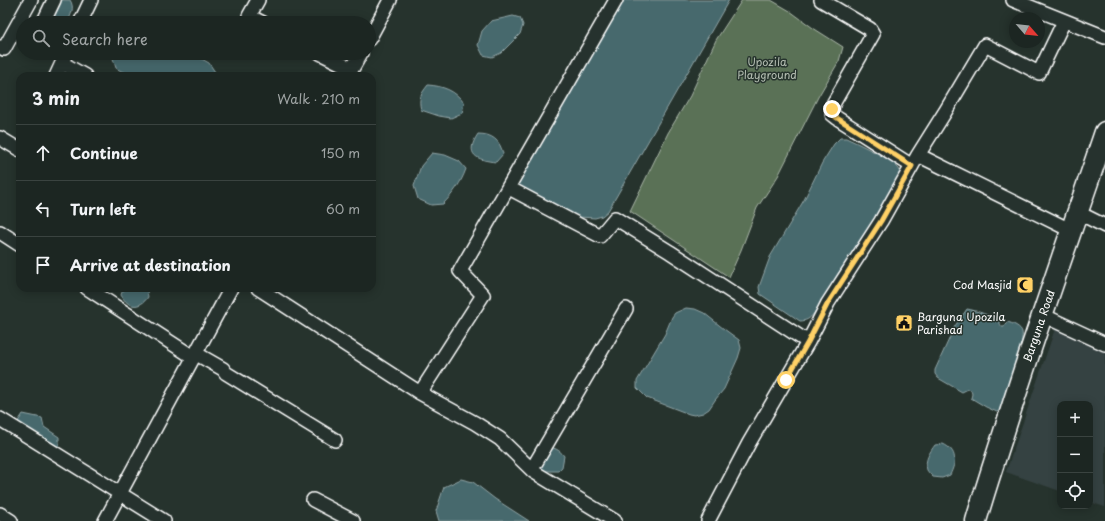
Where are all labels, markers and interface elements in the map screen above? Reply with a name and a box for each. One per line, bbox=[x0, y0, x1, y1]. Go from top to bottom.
north arrow bbox=[1009, 12, 1045, 48]
search box bbox=[16, 16, 376, 60]
icon: search bbox=[30, 27, 52, 49]
text: Search here bbox=[62, 27, 148, 50]
park label: Upozila Playground bbox=[737, 53, 797, 83]
text: 3 min bbox=[32, 85, 80, 111]
text: Walk · 210 m bbox=[277, 89, 360, 108]
route end bbox=[823, 100, 841, 118]
text: Continue bbox=[70, 141, 138, 164]
icon: ahead bbox=[32, 142, 54, 164]
text: 150 m bbox=[321, 143, 360, 162]
text: Turn left bbox=[70, 197, 136, 220]
icon: left bbox=[32, 198, 54, 220]
text: 60 m bbox=[326, 199, 360, 218]
text: Arrive at destination bbox=[70, 253, 231, 276]
icon: arrive bbox=[32, 254, 54, 276]
mosque icon: Cod Masjid bbox=[1015, 275, 1035, 295]
place label: Cod Masjid bbox=[953, 276, 1012, 293]
street label: Barguna Road bbox=[1018, 287, 1059, 364]
place label: Barguna Upozila Parishad bbox=[917, 308, 1006, 338]
public building icon: Barguna Upozila Parishad bbox=[894, 313, 914, 333]
route start bbox=[777, 371, 795, 389]
map controls bbox=[1057, 401, 1093, 509]
button: + bbox=[1057, 401, 1093, 437]
button: − bbox=[1057, 437, 1093, 473]
button: locate bbox=[1057, 473, 1093, 509]

